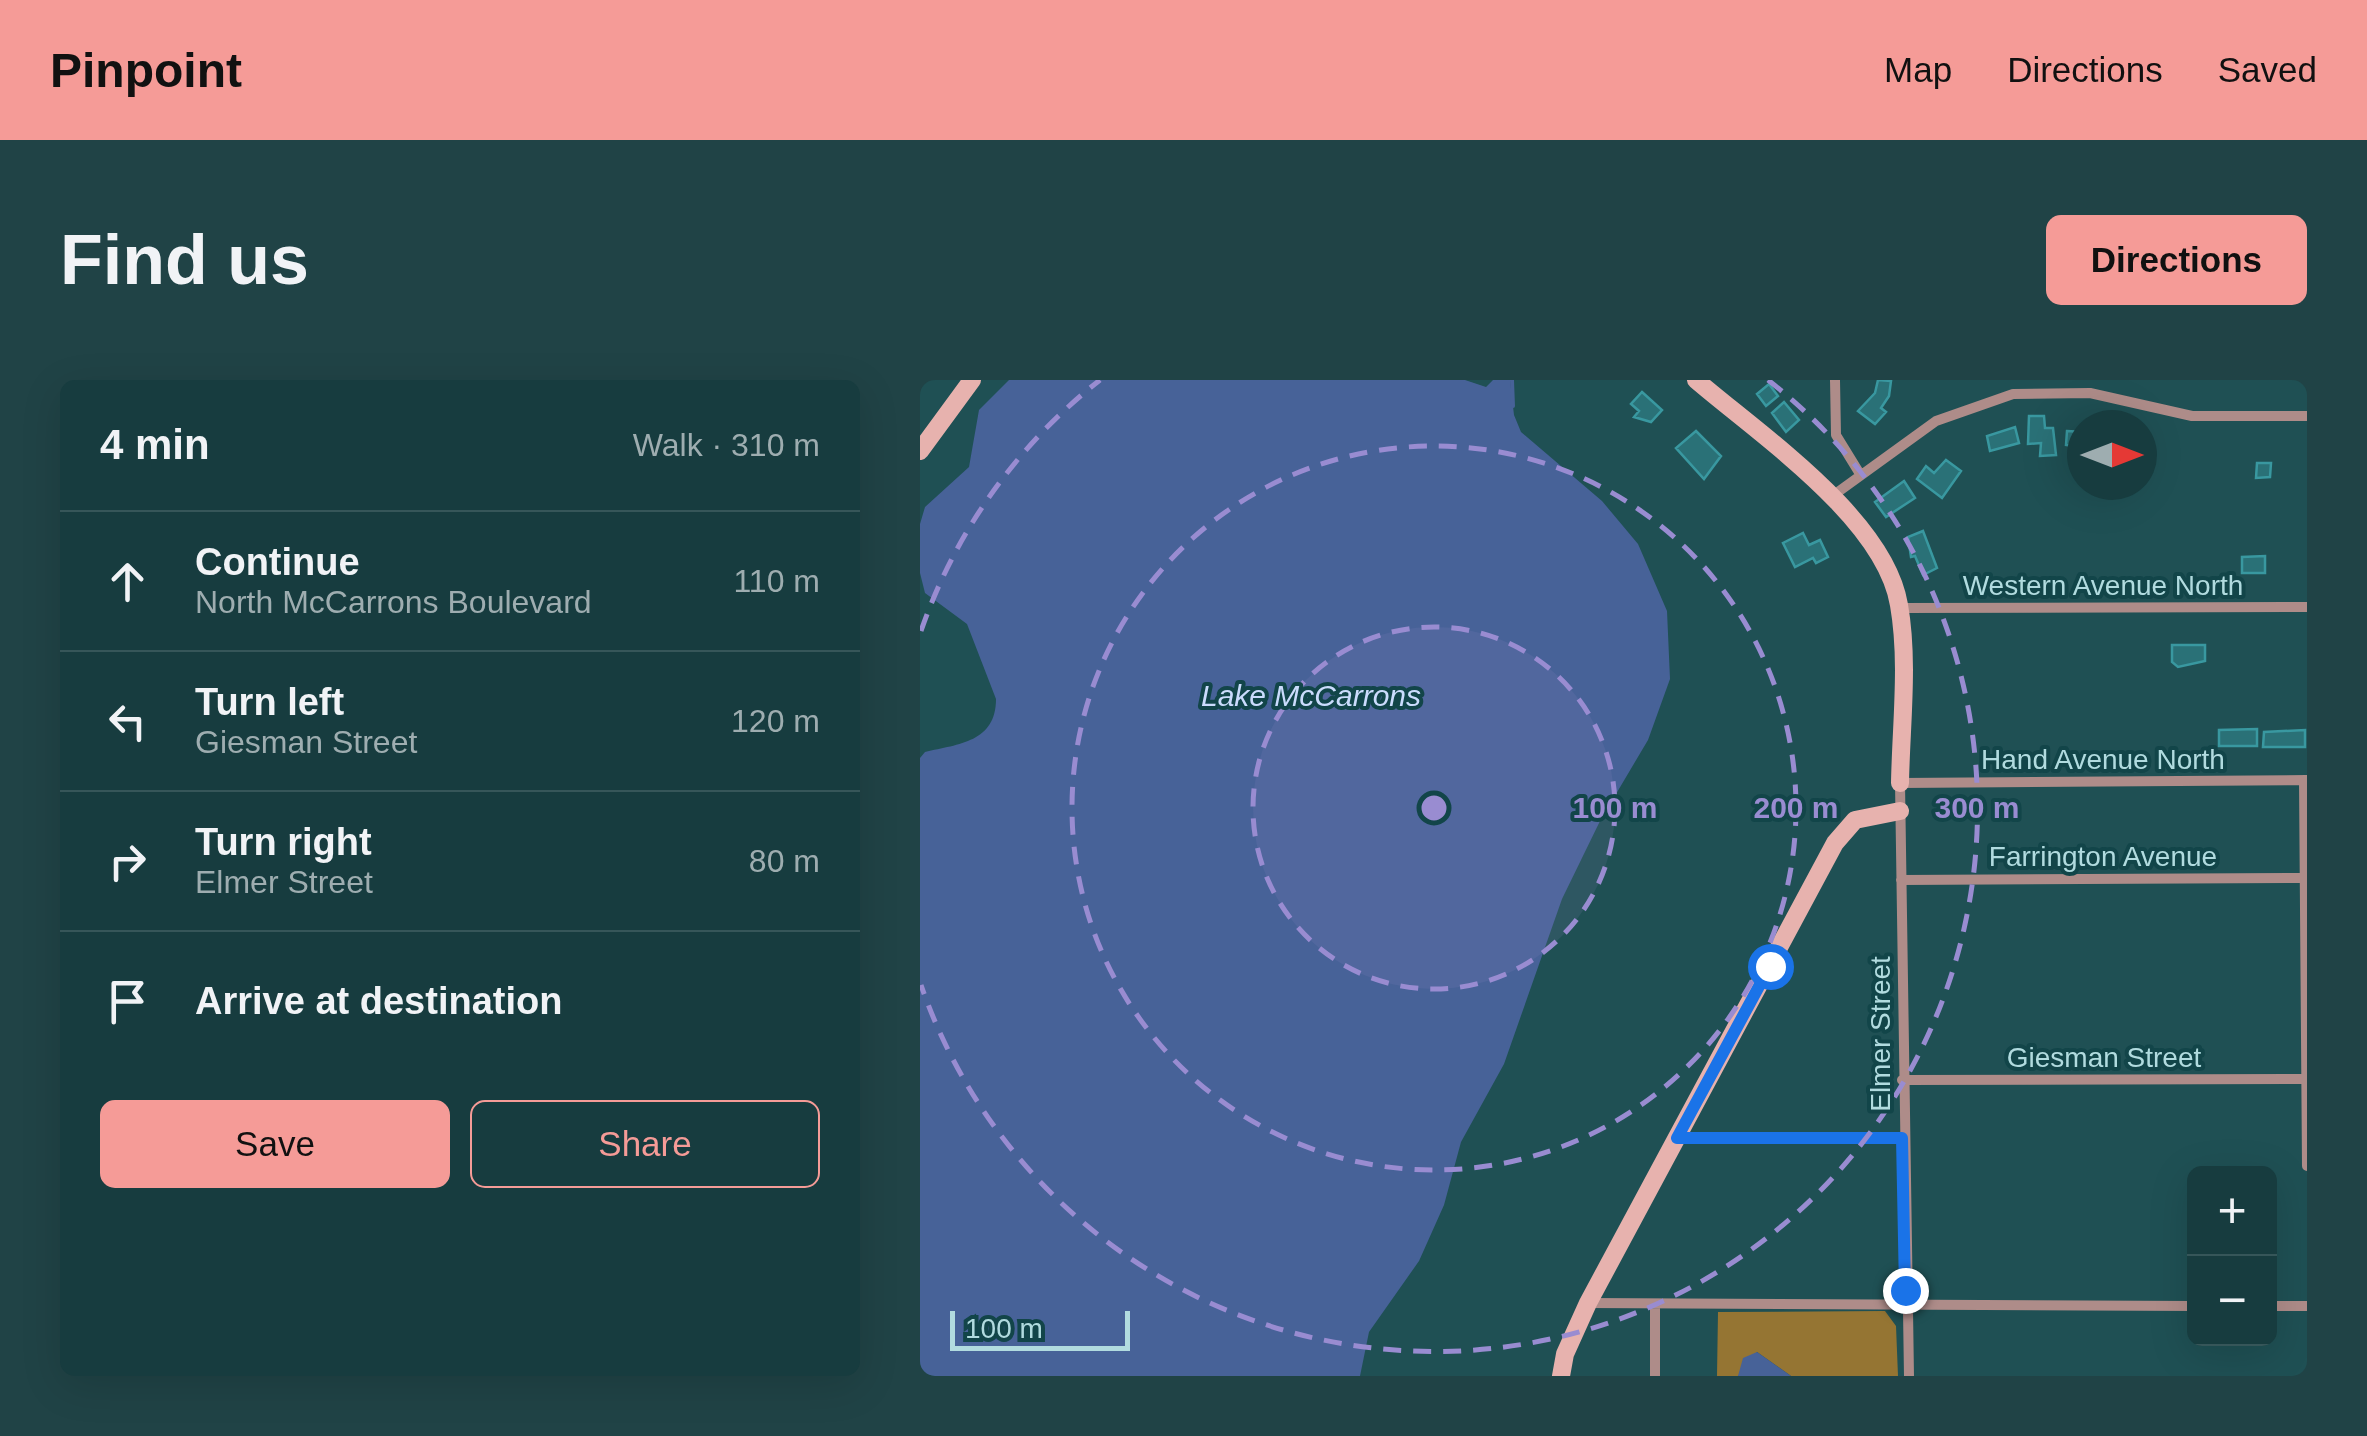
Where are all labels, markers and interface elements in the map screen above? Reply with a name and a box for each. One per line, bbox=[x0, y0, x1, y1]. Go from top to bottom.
text: Pinpoint bbox=[50, 44, 242, 97]
text: Map bbox=[1884, 50, 1952, 89]
text: Directions bbox=[2007, 50, 2163, 89]
text: Saved bbox=[2218, 50, 2317, 89]
button: Directions bbox=[2046, 215, 2307, 305]
text: Find us bbox=[60, 221, 309, 299]
north arrow bbox=[2067, 410, 2157, 500]
text: 4 min bbox=[100, 421, 210, 468]
text: Walk · 310 m bbox=[633, 427, 820, 463]
text: Continue bbox=[195, 541, 360, 583]
icon: ahead bbox=[100, 554, 155, 609]
text: 110 m bbox=[733, 563, 820, 599]
street label: Western Avenue North bbox=[1963, 570, 2243, 601]
text: North McCarrons Boulevard bbox=[195, 584, 592, 620]
water label: Lake McCarrons bbox=[1201, 679, 1421, 712]
text: Turn left bbox=[195, 681, 344, 723]
icon: left bbox=[100, 694, 155, 749]
text: 120 m bbox=[731, 703, 820, 739]
text: Giesman Street bbox=[195, 724, 417, 760]
street label: Hand Avenue North bbox=[1981, 744, 2225, 775]
centre of rings bbox=[1416, 790, 1452, 826]
text: 100 m bbox=[1572, 791, 1658, 824]
text: 200 m bbox=[1753, 791, 1839, 824]
text: 300 m bbox=[1934, 791, 2020, 824]
text: Turn right bbox=[195, 821, 372, 863]
icon: right bbox=[100, 834, 155, 889]
street label: Farrington Avenue bbox=[1989, 841, 2217, 872]
text: 80 m bbox=[749, 843, 820, 879]
text: Elmer Street bbox=[195, 864, 373, 900]
route start bbox=[1748, 944, 1794, 990]
street label: Elmer Street bbox=[1865, 956, 1896, 1112]
icon: arrive bbox=[100, 974, 155, 1029]
text: Arrive at destination bbox=[195, 980, 562, 1022]
street label: Giesman Street bbox=[2007, 1042, 2201, 1073]
button: Save bbox=[100, 1100, 450, 1188]
button: Share bbox=[470, 1100, 820, 1188]
map controls bbox=[2187, 1166, 2277, 1346]
button: + bbox=[2187, 1166, 2277, 1256]
button: − bbox=[2187, 1256, 2277, 1346]
route end bbox=[1883, 1268, 1929, 1314]
scale bar bbox=[950, 1306, 1130, 1350]
text: 100 m bbox=[965, 1313, 1043, 1344]

